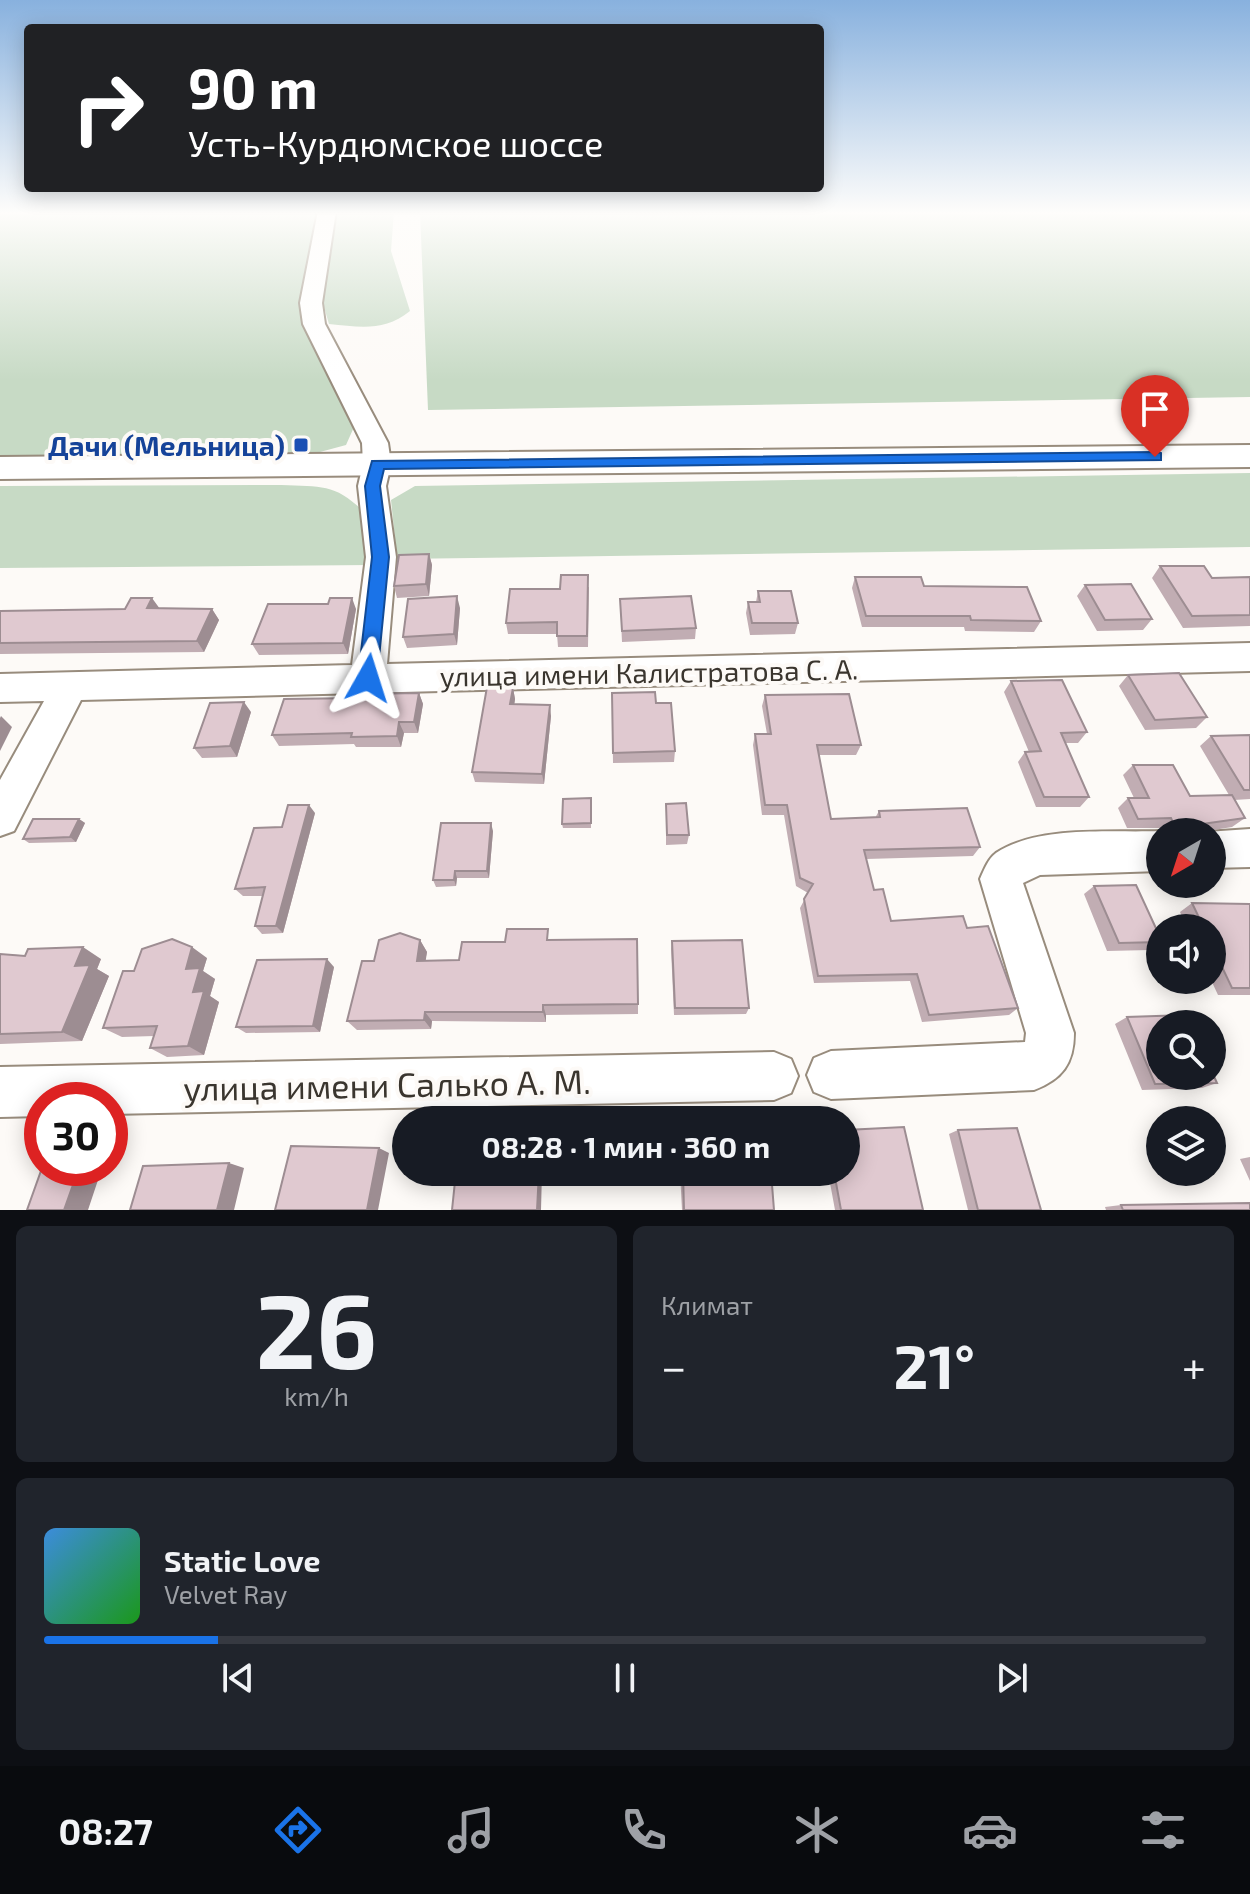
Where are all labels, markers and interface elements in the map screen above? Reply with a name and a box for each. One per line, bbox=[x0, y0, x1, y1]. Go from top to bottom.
text: 90 m bbox=[188, 53, 318, 120]
icon: right bbox=[56, 56, 160, 160]
text: Усть-Курдюмское шоссе bbox=[188, 121, 603, 164]
pin bbox=[1121, 375, 1189, 457]
icon: arrive bbox=[1133, 387, 1177, 431]
place label: Дачи (Мельница) bbox=[48, 428, 285, 462]
marker: Дачи (Мельница) bbox=[292, 436, 310, 454]
position arrow bbox=[326, 636, 410, 720]
street label: улица имени Калистратова С. А. bbox=[439, 651, 859, 693]
north arrow bbox=[1146, 818, 1226, 898]
map controls bbox=[1146, 818, 1226, 1186]
button: sound bbox=[1146, 914, 1226, 994]
button: search bbox=[1146, 1010, 1226, 1090]
street label: улица имени Салько А. М. bbox=[183, 1060, 591, 1109]
speed limit sign: 30 bbox=[24, 1082, 128, 1186]
button: layers bbox=[1146, 1106, 1226, 1186]
text: 08:28 · 1 мин · 360 m bbox=[482, 1128, 770, 1164]
text: 26 bbox=[256, 1265, 377, 1390]
text: Климат bbox=[661, 1289, 753, 1320]
text: 21° bbox=[894, 1329, 975, 1401]
text: − bbox=[661, 1339, 687, 1392]
text: + bbox=[1182, 1339, 1206, 1392]
text: km/h bbox=[284, 1380, 349, 1411]
text: Static Love bbox=[164, 1542, 320, 1578]
text: Velvet Ray bbox=[164, 1578, 287, 1609]
icon: previous bbox=[216, 1656, 260, 1700]
icon: pause bbox=[603, 1656, 647, 1700]
icon: next bbox=[990, 1656, 1034, 1700]
icon: directions bbox=[270, 1802, 326, 1858]
icon: music bbox=[443, 1802, 499, 1858]
icon: phone bbox=[616, 1802, 672, 1858]
icon: climate bbox=[789, 1802, 845, 1858]
icon: car bbox=[962, 1802, 1018, 1858]
icon: filters bbox=[1135, 1802, 1191, 1858]
text: 08:27 bbox=[59, 1809, 153, 1852]

